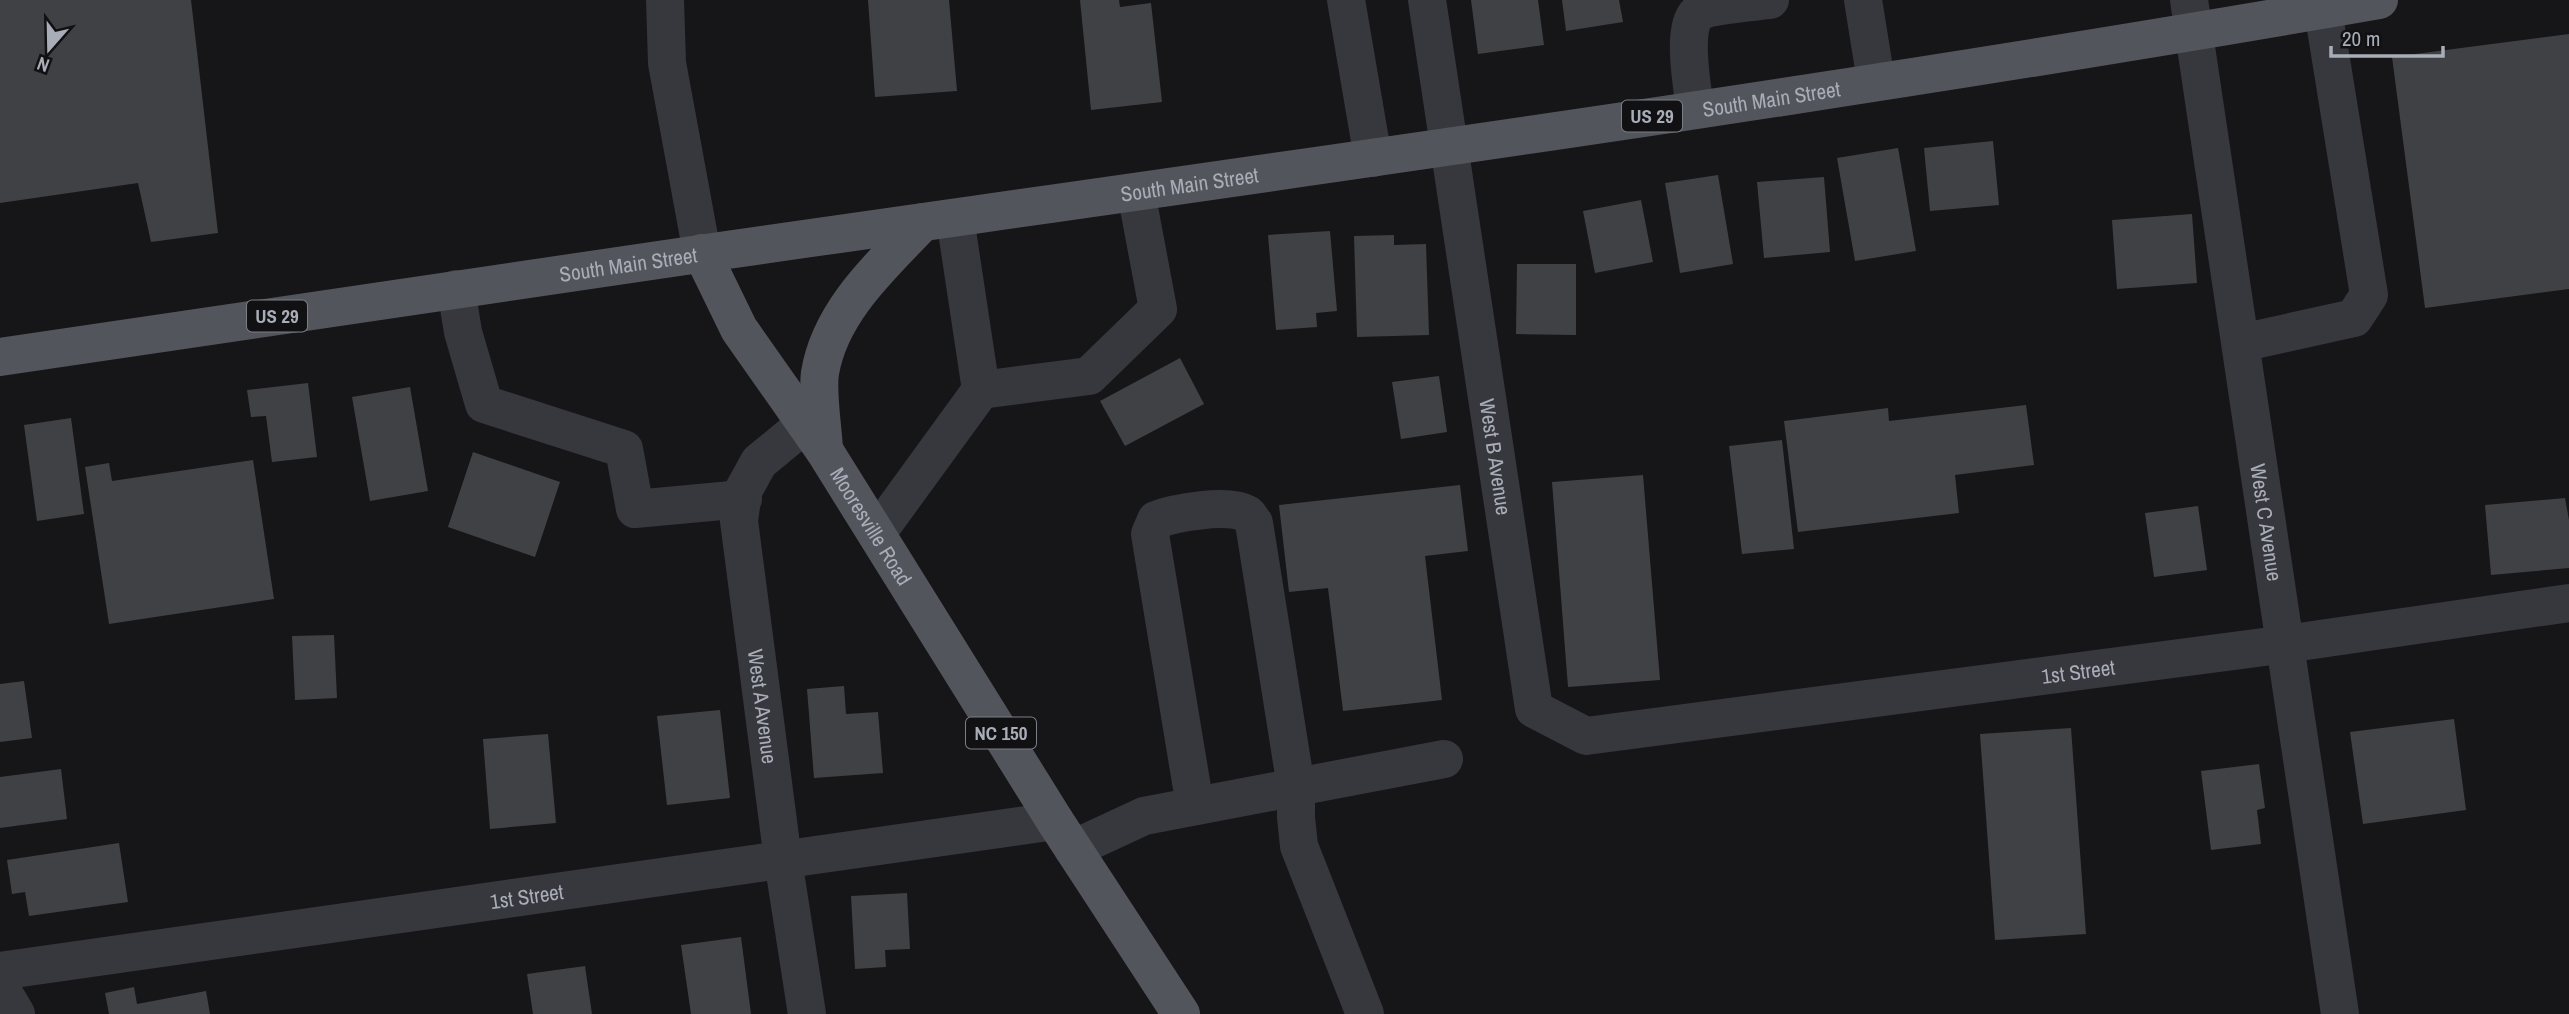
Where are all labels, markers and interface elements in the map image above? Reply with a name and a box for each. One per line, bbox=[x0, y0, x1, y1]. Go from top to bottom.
north arrow bbox=[14, 14, 84, 84]
scale bar bbox=[2331, 14, 2443, 58]
text: 20 m bbox=[2342, 24, 2380, 53]
text: N bbox=[33, 51, 53, 79]
street label: South Main Street bbox=[1700, 74, 1842, 123]
road number: US 29 bbox=[1622, 100, 1682, 132]
street label: South Main Street bbox=[1119, 160, 1260, 208]
street label: South Main Street bbox=[557, 240, 699, 288]
road number: US 29 bbox=[247, 300, 307, 332]
street label: West B Avenue bbox=[1473, 397, 1519, 517]
street label: Mooresville Road bbox=[824, 461, 919, 591]
street label: West C Avenue bbox=[2244, 462, 2290, 583]
street label: West A Avenue bbox=[741, 647, 785, 765]
street label: 1st Street bbox=[2040, 652, 2117, 691]
road number: NC 150 bbox=[966, 718, 1036, 748]
street label: 1st Street bbox=[488, 877, 565, 916]

